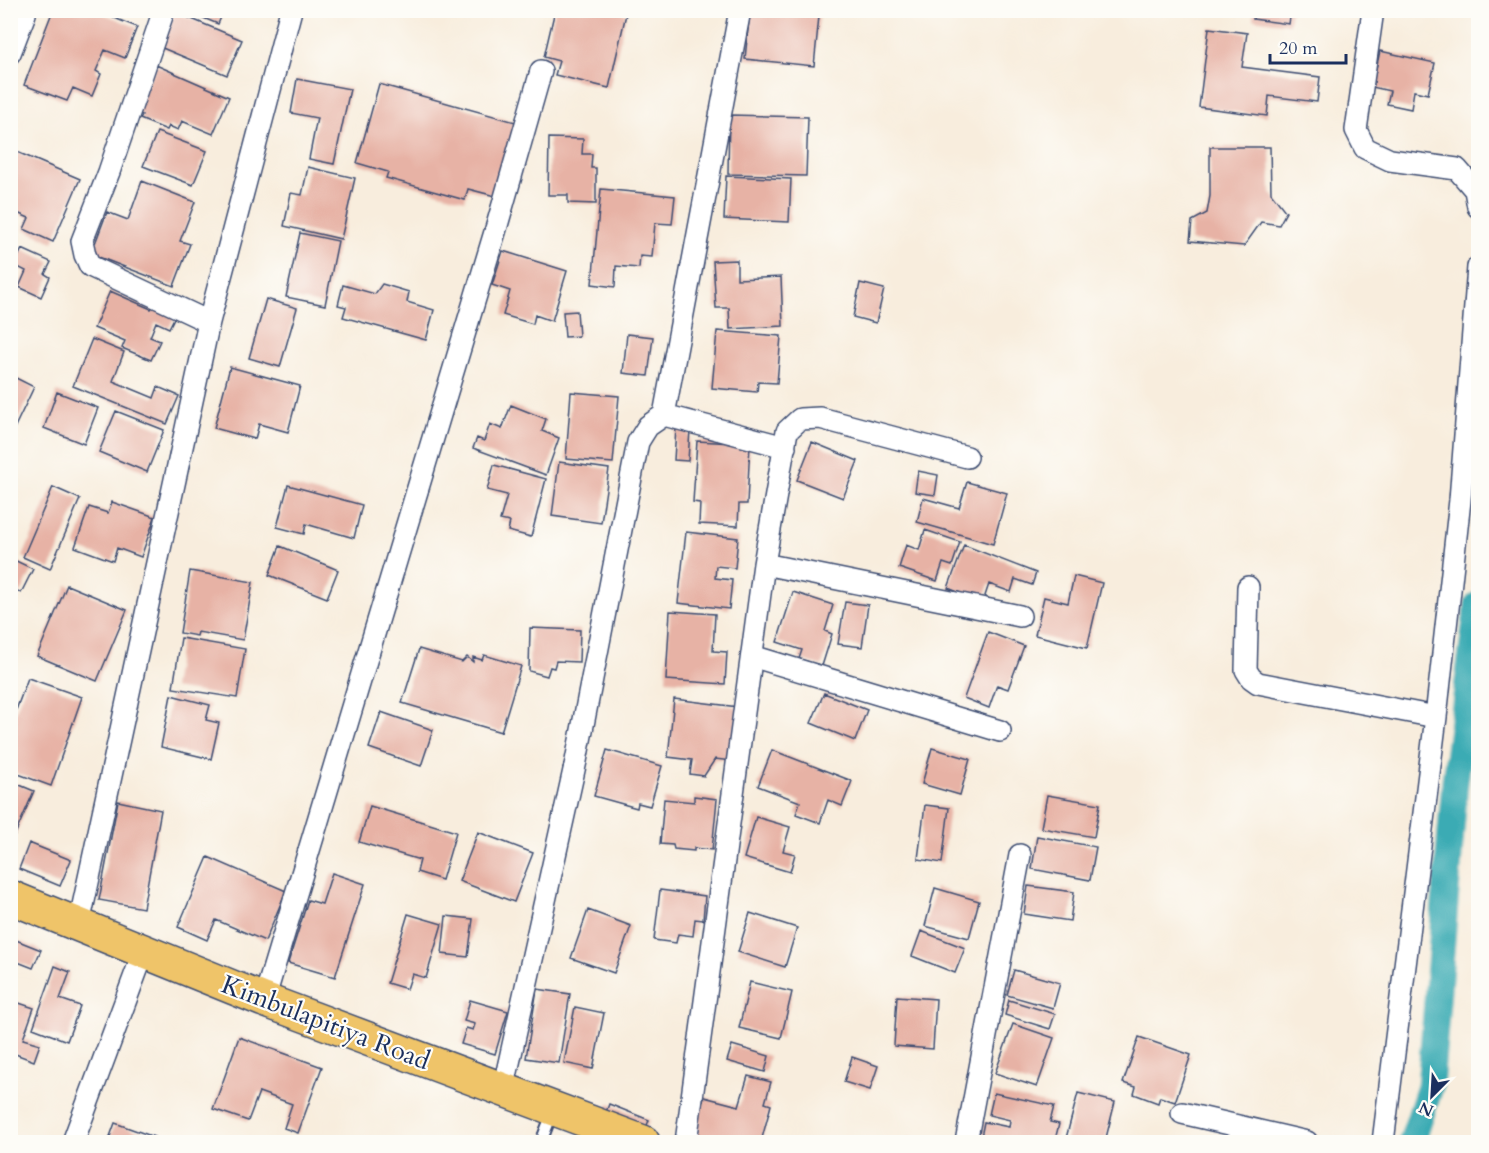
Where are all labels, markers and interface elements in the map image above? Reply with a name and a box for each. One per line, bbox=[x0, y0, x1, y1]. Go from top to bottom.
scale bar bbox=[1270, 27, 1346, 65]
text: 20 m bbox=[1279, 36, 1318, 61]
street label: Kimbulapitiya Road bbox=[217, 967, 435, 1078]
north arrow bbox=[1402, 1066, 1462, 1126]
text: N bbox=[1415, 1096, 1437, 1122]

